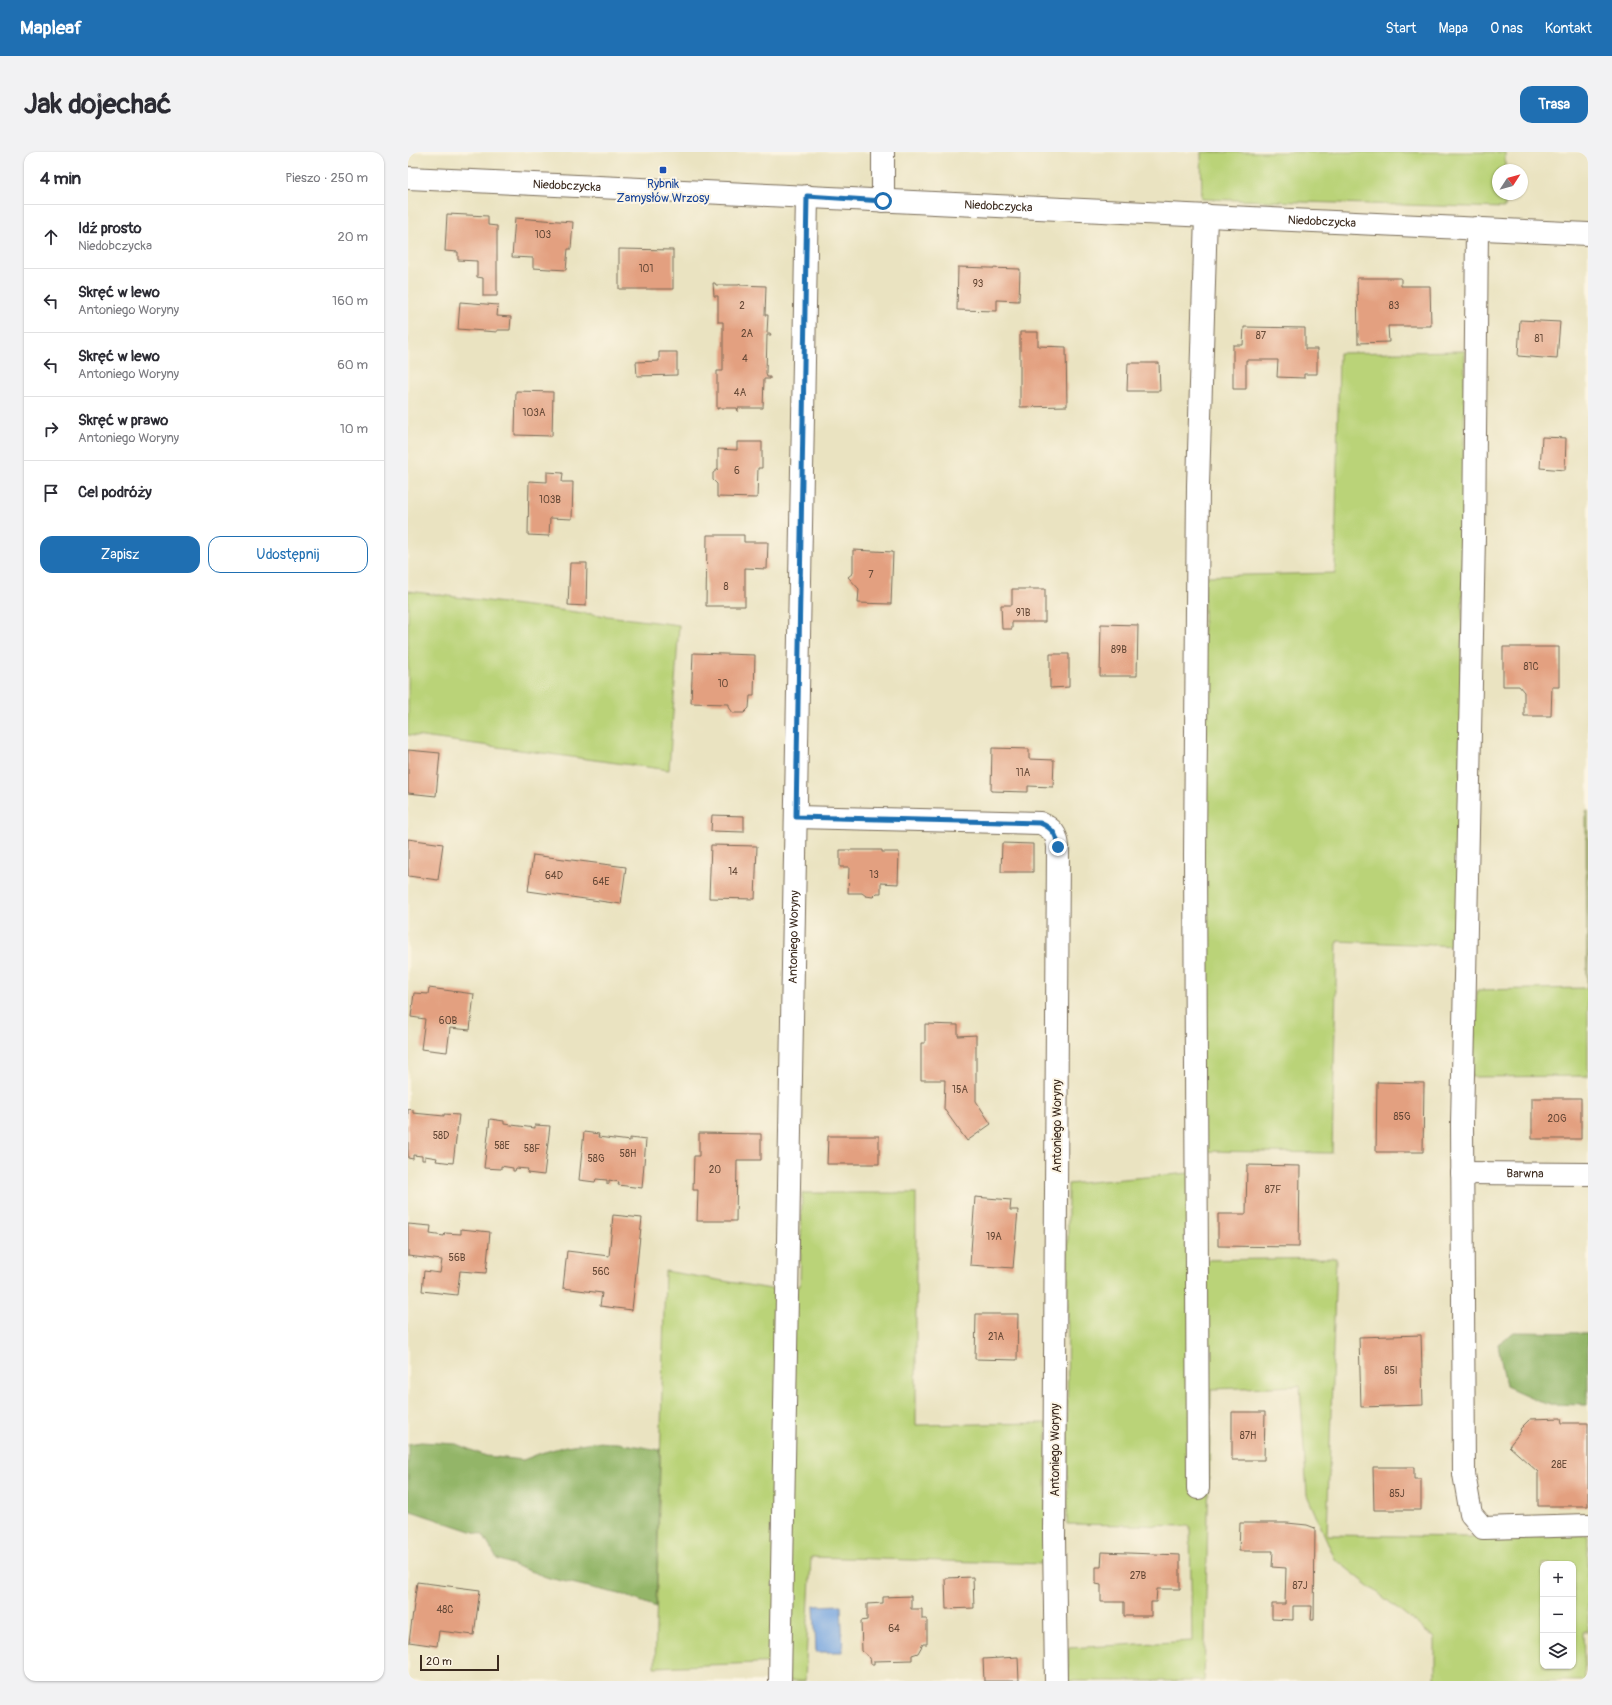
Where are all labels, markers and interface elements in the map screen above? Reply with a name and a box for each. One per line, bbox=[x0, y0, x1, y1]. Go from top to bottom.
text: Mapleaf bbox=[20, 16, 82, 40]
text: Start bbox=[1385, 20, 1416, 37]
text: Mapa bbox=[1438, 20, 1468, 37]
text: O nas bbox=[1490, 20, 1523, 37]
text: Kontakt bbox=[1545, 20, 1592, 37]
button: Trasa bbox=[1520, 86, 1588, 123]
text: Jak dojechać bbox=[24, 87, 172, 122]
north arrow bbox=[1492, 164, 1528, 200]
marker: Rybnik Zamysłów Wrzosy bbox=[658, 165, 668, 175]
text: 4 min bbox=[40, 168, 81, 189]
text: Pieszo · 250 m bbox=[285, 170, 368, 186]
street label: Niedobczycka bbox=[532, 176, 602, 195]
place label: Rybnik Zamysłów Wrzosy bbox=[617, 177, 709, 206]
route start bbox=[874, 192, 892, 210]
street label: Niedobczycka bbox=[964, 197, 1033, 215]
street label: Niedobczycka bbox=[1287, 212, 1357, 231]
text: Idź prosto bbox=[78, 219, 142, 238]
icon: ahead bbox=[40, 226, 62, 248]
text: 20 m bbox=[337, 229, 368, 245]
house number: 103 bbox=[535, 229, 552, 241]
text: Niedobczycka bbox=[78, 238, 152, 254]
house number: 101 bbox=[639, 263, 653, 275]
house number: 93 bbox=[973, 278, 984, 290]
text: Skręć w lewo bbox=[78, 283, 160, 302]
icon: left bbox=[40, 290, 62, 312]
text: 160 m bbox=[332, 293, 368, 309]
house number: 2 bbox=[739, 300, 745, 312]
house number: 83 bbox=[1389, 300, 1400, 312]
text: Antoniego Woryny bbox=[78, 302, 179, 318]
house number: 2A bbox=[741, 328, 754, 340]
house number: 87 bbox=[1256, 330, 1267, 342]
house number: 81 bbox=[1535, 333, 1544, 345]
text: Skręć w lewo bbox=[78, 347, 160, 366]
house number: 4 bbox=[742, 353, 748, 365]
icon: left bbox=[40, 354, 62, 376]
text: 60 m bbox=[337, 357, 368, 373]
text: Antoniego Woryny bbox=[78, 366, 179, 382]
house number: 4A bbox=[734, 387, 747, 399]
house number: 103A bbox=[523, 407, 546, 419]
text: Skręć w prawo bbox=[78, 411, 168, 430]
icon: right bbox=[40, 418, 62, 440]
text: 10 m bbox=[340, 421, 368, 437]
text: Antoniego Woryny bbox=[78, 430, 179, 446]
house number: 6 bbox=[734, 465, 740, 477]
icon: arrive bbox=[40, 482, 62, 504]
text: Cel podróży bbox=[78, 483, 152, 502]
house number: 103B bbox=[539, 494, 561, 506]
button: Zapisz bbox=[40, 536, 200, 573]
button: Udostępnij bbox=[208, 536, 368, 573]
house number: 7 bbox=[868, 569, 874, 581]
house number: 8 bbox=[723, 581, 729, 593]
house number: 91B bbox=[1016, 607, 1031, 619]
house number: 89B bbox=[1111, 644, 1127, 656]
house number: 81C bbox=[1523, 661, 1539, 673]
house number: 10 bbox=[718, 678, 729, 690]
house number: 11A bbox=[1016, 767, 1031, 779]
route end bbox=[1049, 838, 1067, 856]
house number: 14 bbox=[728, 866, 738, 878]
house number: 13 bbox=[869, 869, 879, 881]
house number: 64D bbox=[545, 870, 563, 882]
house number: 64E bbox=[593, 876, 609, 888]
street label: Antoniego Woryny bbox=[785, 890, 802, 984]
house number: 60B bbox=[439, 1015, 457, 1027]
street label: Antoniego Woryny bbox=[1050, 1079, 1065, 1173]
house number: 15A bbox=[952, 1084, 968, 1096]
house number: 85G bbox=[1393, 1111, 1411, 1123]
house number: 20G bbox=[1547, 1113, 1567, 1125]
house number: 58D bbox=[433, 1130, 449, 1142]
house number: 58E bbox=[494, 1140, 510, 1152]
house number: 58F bbox=[524, 1143, 540, 1155]
house number: 58H bbox=[620, 1148, 636, 1160]
house number: 58G bbox=[587, 1153, 605, 1165]
house number: 20 bbox=[709, 1164, 721, 1176]
street label: Barwna bbox=[1506, 1166, 1544, 1181]
house number: 87F bbox=[1265, 1184, 1281, 1196]
house number: 19A bbox=[986, 1231, 1002, 1243]
house number: 56B bbox=[449, 1252, 466, 1264]
house number: 56C bbox=[592, 1266, 610, 1278]
house number: 21A bbox=[988, 1331, 1005, 1343]
house number: 85I bbox=[1384, 1365, 1398, 1377]
street label: Antoniego Woryny bbox=[1048, 1403, 1063, 1497]
house number: 87H bbox=[1240, 1430, 1256, 1442]
house number: 28E bbox=[1551, 1459, 1567, 1471]
house number: 85J bbox=[1389, 1488, 1405, 1500]
map controls bbox=[1540, 1561, 1576, 1669]
button: + bbox=[1540, 1561, 1576, 1597]
house number: 27B bbox=[1130, 1570, 1147, 1582]
house number: 87J bbox=[1292, 1580, 1308, 1592]
button: − bbox=[1540, 1597, 1576, 1633]
house number: 48C bbox=[436, 1604, 454, 1616]
house number: 64 bbox=[888, 1623, 900, 1635]
button: layers bbox=[1540, 1633, 1576, 1669]
scale bar bbox=[420, 1653, 499, 1672]
text: 20 m bbox=[426, 1655, 452, 1668]

